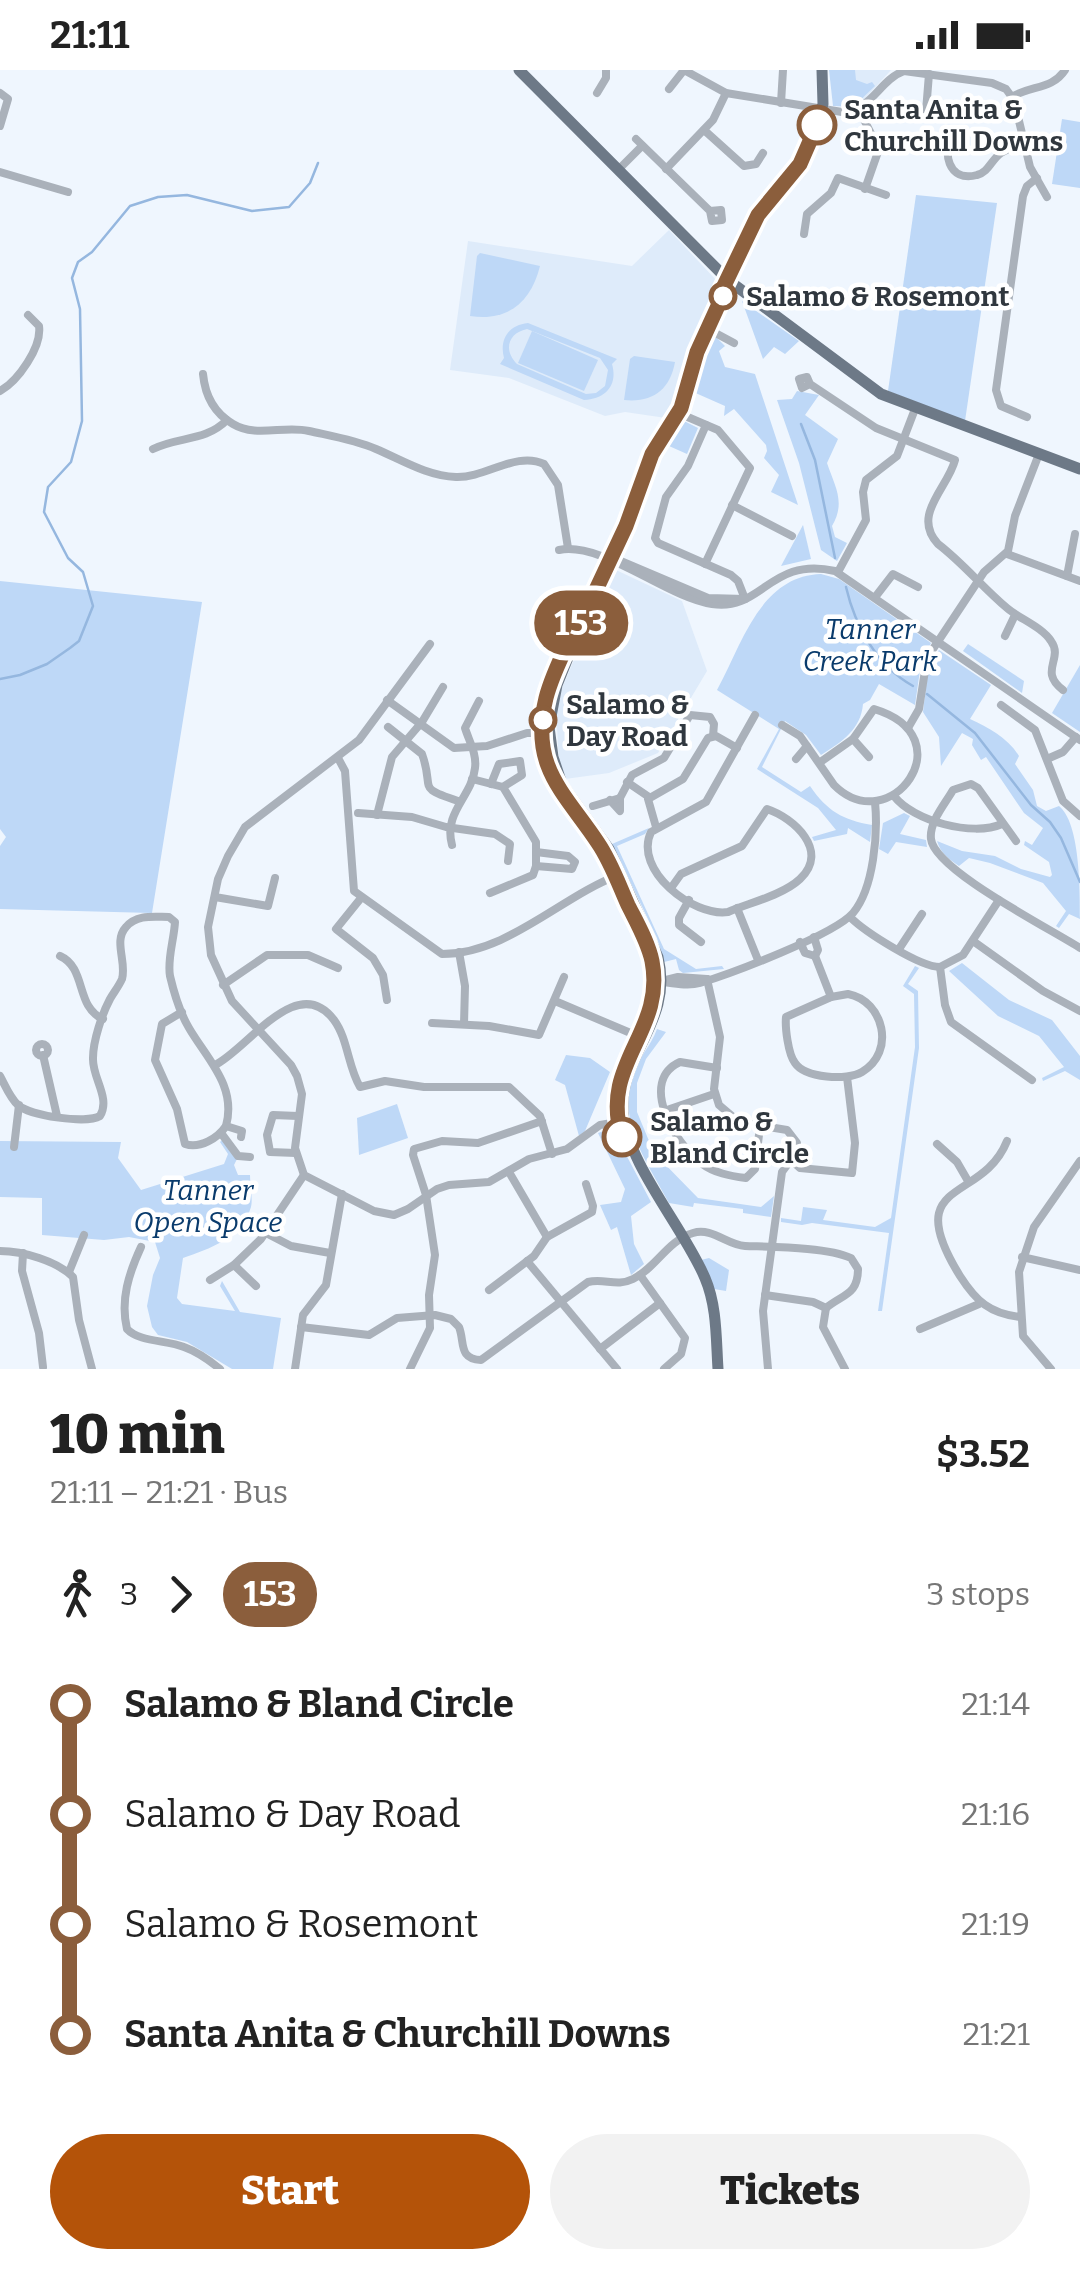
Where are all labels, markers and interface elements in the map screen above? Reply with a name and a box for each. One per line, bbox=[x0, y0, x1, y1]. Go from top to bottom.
text: 21:11 bbox=[50, 12, 130, 58]
place label: Santa Anita & Churchill Downs bbox=[844, 93, 1063, 158]
marker: Santa Anita & Churchill Downs bbox=[798, 106, 836, 144]
place label: Salamo & Rosemont bbox=[746, 280, 1010, 313]
marker: Salamo & Rosemont bbox=[710, 283, 736, 309]
line badge: 153 bbox=[524, 590, 638, 656]
text: 153 bbox=[554, 602, 608, 644]
park label: Tanner Creek Park bbox=[803, 613, 938, 678]
place label: Salamo & Day Road bbox=[566, 688, 689, 753]
marker: Salamo & Day Road bbox=[530, 707, 556, 733]
place label: Salamo & Bland Circle bbox=[650, 1105, 809, 1170]
marker: Salamo & Bland Circle bbox=[603, 1118, 641, 1156]
park label: Tanner Open Space bbox=[134, 1174, 282, 1239]
text: 10 min bbox=[50, 1402, 225, 1468]
text: $3.52 bbox=[936, 1431, 1030, 1477]
text: 21:11 – 21:21 · Bus bbox=[50, 1473, 288, 1511]
icon: walk bbox=[50, 1567, 105, 1622]
icon: forward bbox=[153, 1567, 208, 1622]
text: 153 bbox=[243, 1573, 297, 1615]
text: 3 bbox=[120, 1575, 138, 1613]
text: 3 stops bbox=[926, 1575, 1030, 1613]
text: Salamo & Bland Circle bbox=[124, 1681, 514, 1727]
text: 21:14 bbox=[961, 1685, 1030, 1723]
text: Salamo & Day Road bbox=[124, 1791, 461, 1837]
text: 21:16 bbox=[961, 1795, 1030, 1833]
text: Salamo & Rosemont bbox=[124, 1901, 478, 1947]
text: 21:19 bbox=[961, 1905, 1030, 1943]
text: Santa Anita & Churchill Downs bbox=[124, 2011, 671, 2057]
text: 21:21 bbox=[962, 2015, 1030, 2053]
button: Start bbox=[50, 2134, 530, 2249]
button: Tickets bbox=[550, 2134, 1030, 2249]

